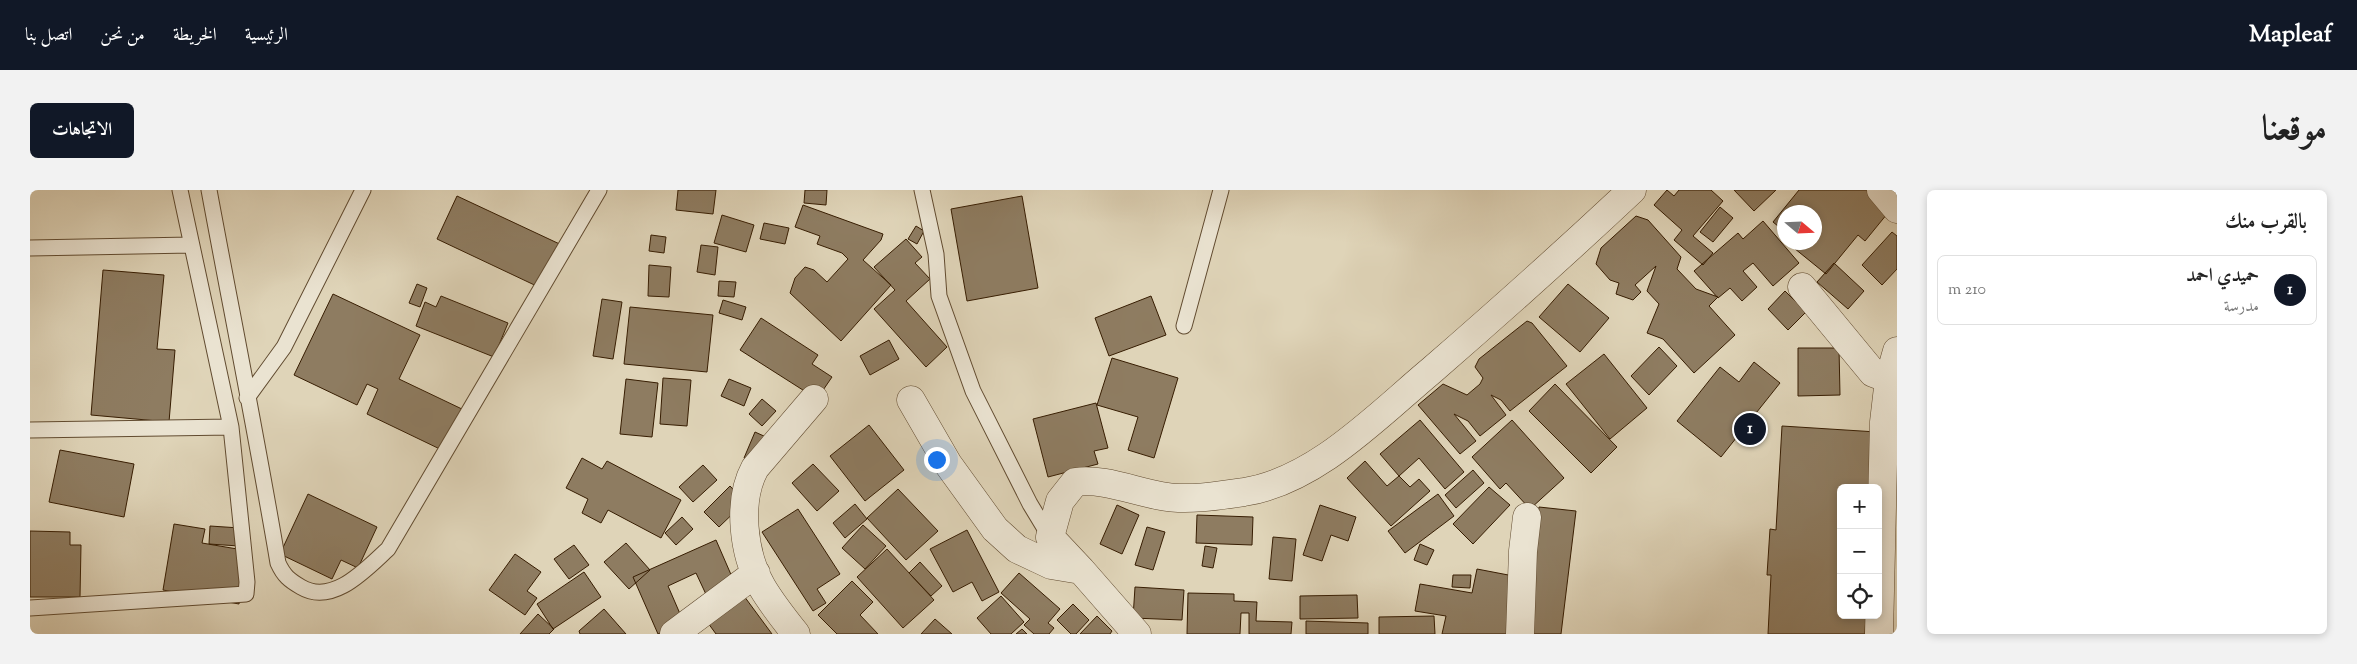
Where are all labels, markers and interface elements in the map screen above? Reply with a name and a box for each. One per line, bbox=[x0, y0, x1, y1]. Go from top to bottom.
text: Mapleaf bbox=[2249, 18, 2332, 52]
text: اتصل بنا bbox=[25, 23, 72, 49]
text: من نحن bbox=[100, 23, 145, 49]
text: الخريطة bbox=[173, 23, 217, 49]
text: الرئيسية bbox=[245, 23, 288, 49]
button: الاتجاهات bbox=[30, 103, 134, 158]
text: موقعنا bbox=[2262, 105, 2327, 156]
north arrow bbox=[1777, 205, 1822, 250]
text: بالقرب منك bbox=[2225, 208, 2307, 238]
text: حميدي احمد bbox=[2186, 263, 2259, 290]
text: 210 m bbox=[1948, 279, 1986, 302]
text: 1 bbox=[2287, 279, 2293, 302]
text: مدرسة bbox=[2224, 296, 2259, 319]
pin: 1 bbox=[1734, 410, 1766, 448]
your location bbox=[924, 447, 950, 473]
map controls bbox=[1837, 484, 1882, 619]
button: + bbox=[1837, 484, 1882, 529]
button: − bbox=[1837, 529, 1882, 574]
button: locate bbox=[1837, 574, 1882, 619]

